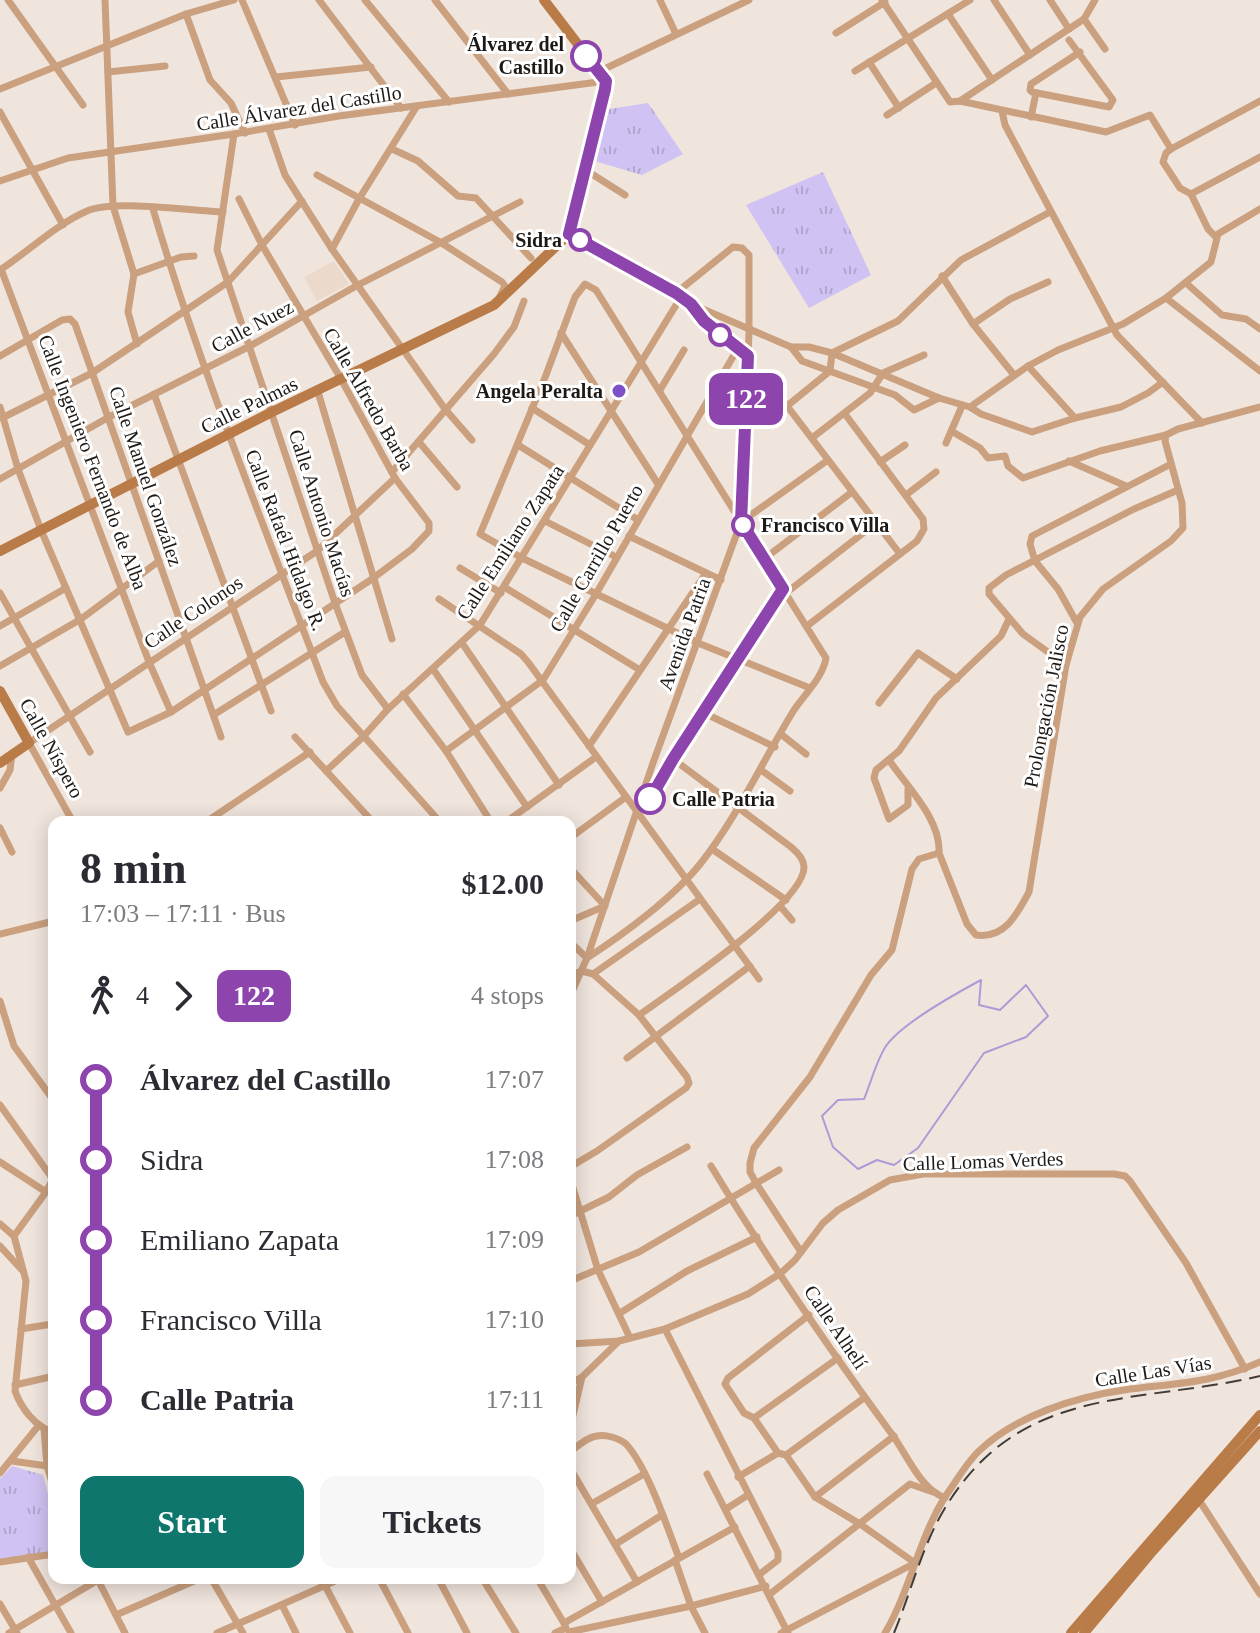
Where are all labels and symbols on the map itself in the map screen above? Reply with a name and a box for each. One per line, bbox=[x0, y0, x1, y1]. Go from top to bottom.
place label: Álvarez del Castillo bbox=[467, 33, 564, 78]
marker: Álvarez del Castillo bbox=[571, 41, 601, 71]
street label: Calle Álvarez del Castillo bbox=[195, 81, 403, 135]
place label: Sidra bbox=[515, 229, 562, 251]
marker: Sidra bbox=[569, 229, 591, 251]
street label: Calle Nuez bbox=[207, 295, 297, 357]
street label: Calle Alfredo Barba bbox=[319, 324, 419, 474]
unlabelled marker bbox=[709, 324, 731, 346]
street label: Calle Ingeniero Fernando de Alba bbox=[33, 332, 152, 593]
street label: Calle Palmas bbox=[197, 372, 301, 438]
line badge: 122 bbox=[700, 373, 792, 425]
place label: Angela Peralta bbox=[476, 380, 603, 403]
marker: Angela Peralta bbox=[610, 382, 628, 400]
street label: Calle Manuel González bbox=[105, 383, 187, 569]
street label: Calle Antonio Macías bbox=[285, 427, 359, 600]
street label: Calle Rafaél Hidalgo R. bbox=[240, 446, 331, 634]
street label: Calle Emiliano Zapata bbox=[452, 460, 569, 624]
street label: Calle Carrillo Puerto bbox=[545, 480, 647, 636]
marker: Francisco Villa bbox=[732, 514, 754, 536]
place label: Francisco Villa bbox=[761, 514, 889, 536]
street label: Calle Colonos bbox=[140, 571, 247, 653]
street label: Avenida Patria bbox=[653, 575, 715, 693]
street label: Prolongación Jalisco bbox=[1019, 622, 1074, 790]
street label: Calle Níspero bbox=[15, 694, 88, 802]
marker: Calle Patria bbox=[635, 784, 665, 814]
place label: Calle Patria bbox=[672, 788, 775, 810]
street label: Calle Lomas Verdes bbox=[902, 1147, 1064, 1175]
street label: Calle Alhelí bbox=[800, 1281, 872, 1373]
street label: Calle Las Vías bbox=[1093, 1351, 1213, 1391]

